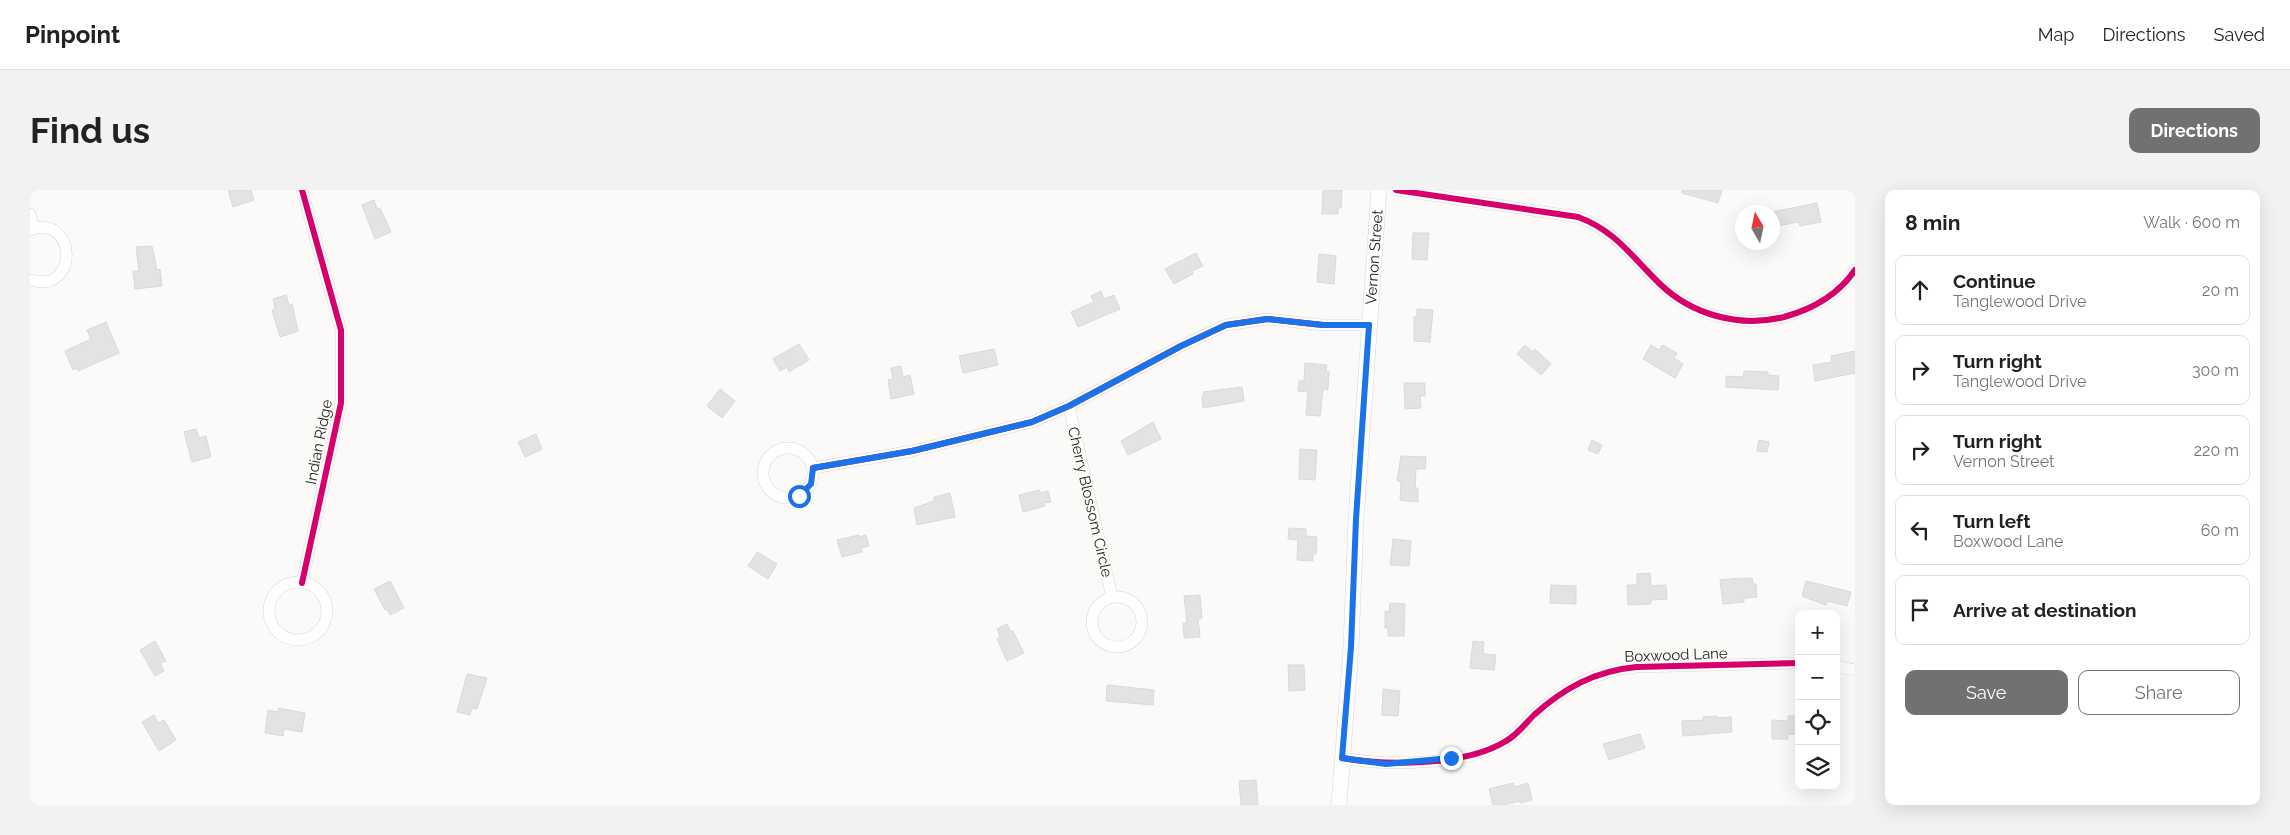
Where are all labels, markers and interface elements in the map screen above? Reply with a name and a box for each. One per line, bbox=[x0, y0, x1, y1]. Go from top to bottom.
text: Pinpoint bbox=[25, 20, 120, 49]
text: Map bbox=[2038, 24, 2074, 45]
text: Directions bbox=[2102, 24, 2186, 45]
text: Saved bbox=[2214, 24, 2265, 45]
button: Directions bbox=[2129, 108, 2260, 153]
text: Find us bbox=[30, 110, 150, 151]
north arrow bbox=[1735, 205, 1780, 250]
street label: Vernon Street bbox=[1362, 209, 1387, 305]
text: 8 min bbox=[1905, 210, 1960, 235]
text: Walk · 600 m bbox=[2143, 213, 2240, 232]
text: Continue bbox=[1953, 270, 2036, 292]
icon: ahead bbox=[1906, 276, 1934, 304]
text: 20 m bbox=[2202, 281, 2239, 300]
text: Tanglewood Drive bbox=[1953, 292, 2087, 311]
text: Turn right bbox=[1953, 350, 2042, 372]
icon: right bbox=[1906, 356, 1934, 384]
text: 300 m bbox=[2192, 361, 2239, 380]
text: Tanglewood Drive bbox=[1953, 372, 2087, 391]
street label: Indian Ridge bbox=[302, 398, 336, 486]
street label: Cherry Blossom Circle bbox=[1064, 425, 1116, 579]
text: Turn right bbox=[1953, 430, 2042, 452]
icon: right bbox=[1906, 436, 1934, 464]
text: 220 m bbox=[2194, 441, 2239, 460]
text: Vernon Street bbox=[1953, 452, 2054, 471]
route start bbox=[788, 485, 811, 508]
text: Turn left bbox=[1953, 510, 2030, 532]
icon: left bbox=[1906, 516, 1934, 544]
text: 60 m bbox=[2201, 521, 2239, 540]
text: Boxwood Lane bbox=[1953, 532, 2063, 551]
icon: arrive bbox=[1906, 596, 1934, 624]
text: Arrive at destination bbox=[1953, 599, 2137, 621]
map controls bbox=[1795, 610, 1840, 790]
button: + bbox=[1795, 610, 1840, 655]
street label: Boxwood Lane bbox=[1624, 644, 1728, 666]
button: − bbox=[1795, 655, 1840, 700]
button: Save bbox=[1905, 670, 2068, 715]
button: Share bbox=[2078, 670, 2240, 715]
button: locate bbox=[1795, 700, 1840, 745]
button: layers bbox=[1795, 745, 1840, 790]
route end bbox=[1440, 747, 1463, 770]

